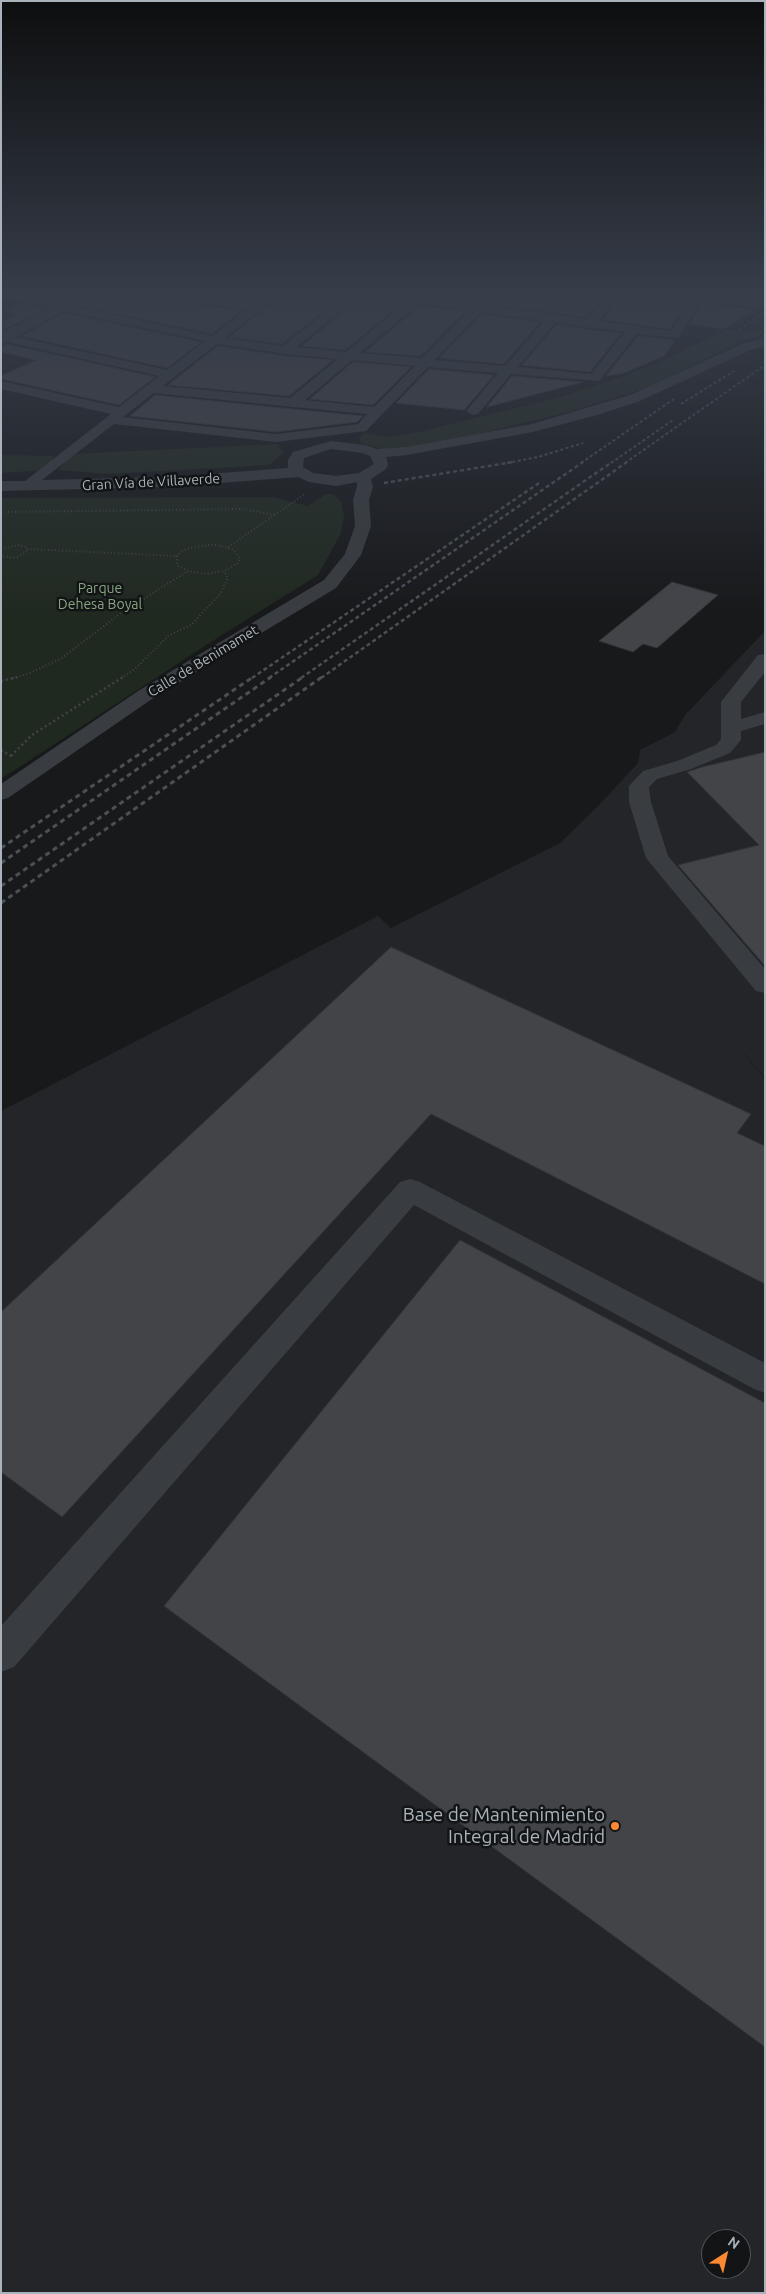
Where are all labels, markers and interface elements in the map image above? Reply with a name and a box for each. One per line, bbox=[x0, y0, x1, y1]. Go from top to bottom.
street label: Gran Vía de Villaverde bbox=[82, 470, 220, 494]
park label: Parque Dehesa Boyal bbox=[58, 580, 142, 612]
street label: Calle de Benimamet bbox=[145, 621, 261, 701]
place label: Base de Mantenimiento Integral de Madrid bbox=[403, 1804, 605, 1848]
marker: Base de Mantenimiento Integral de Madrid bbox=[609, 1820, 621, 1832]
north arrow bbox=[701, 2229, 751, 2279]
text: N bbox=[725, 2233, 743, 2252]

